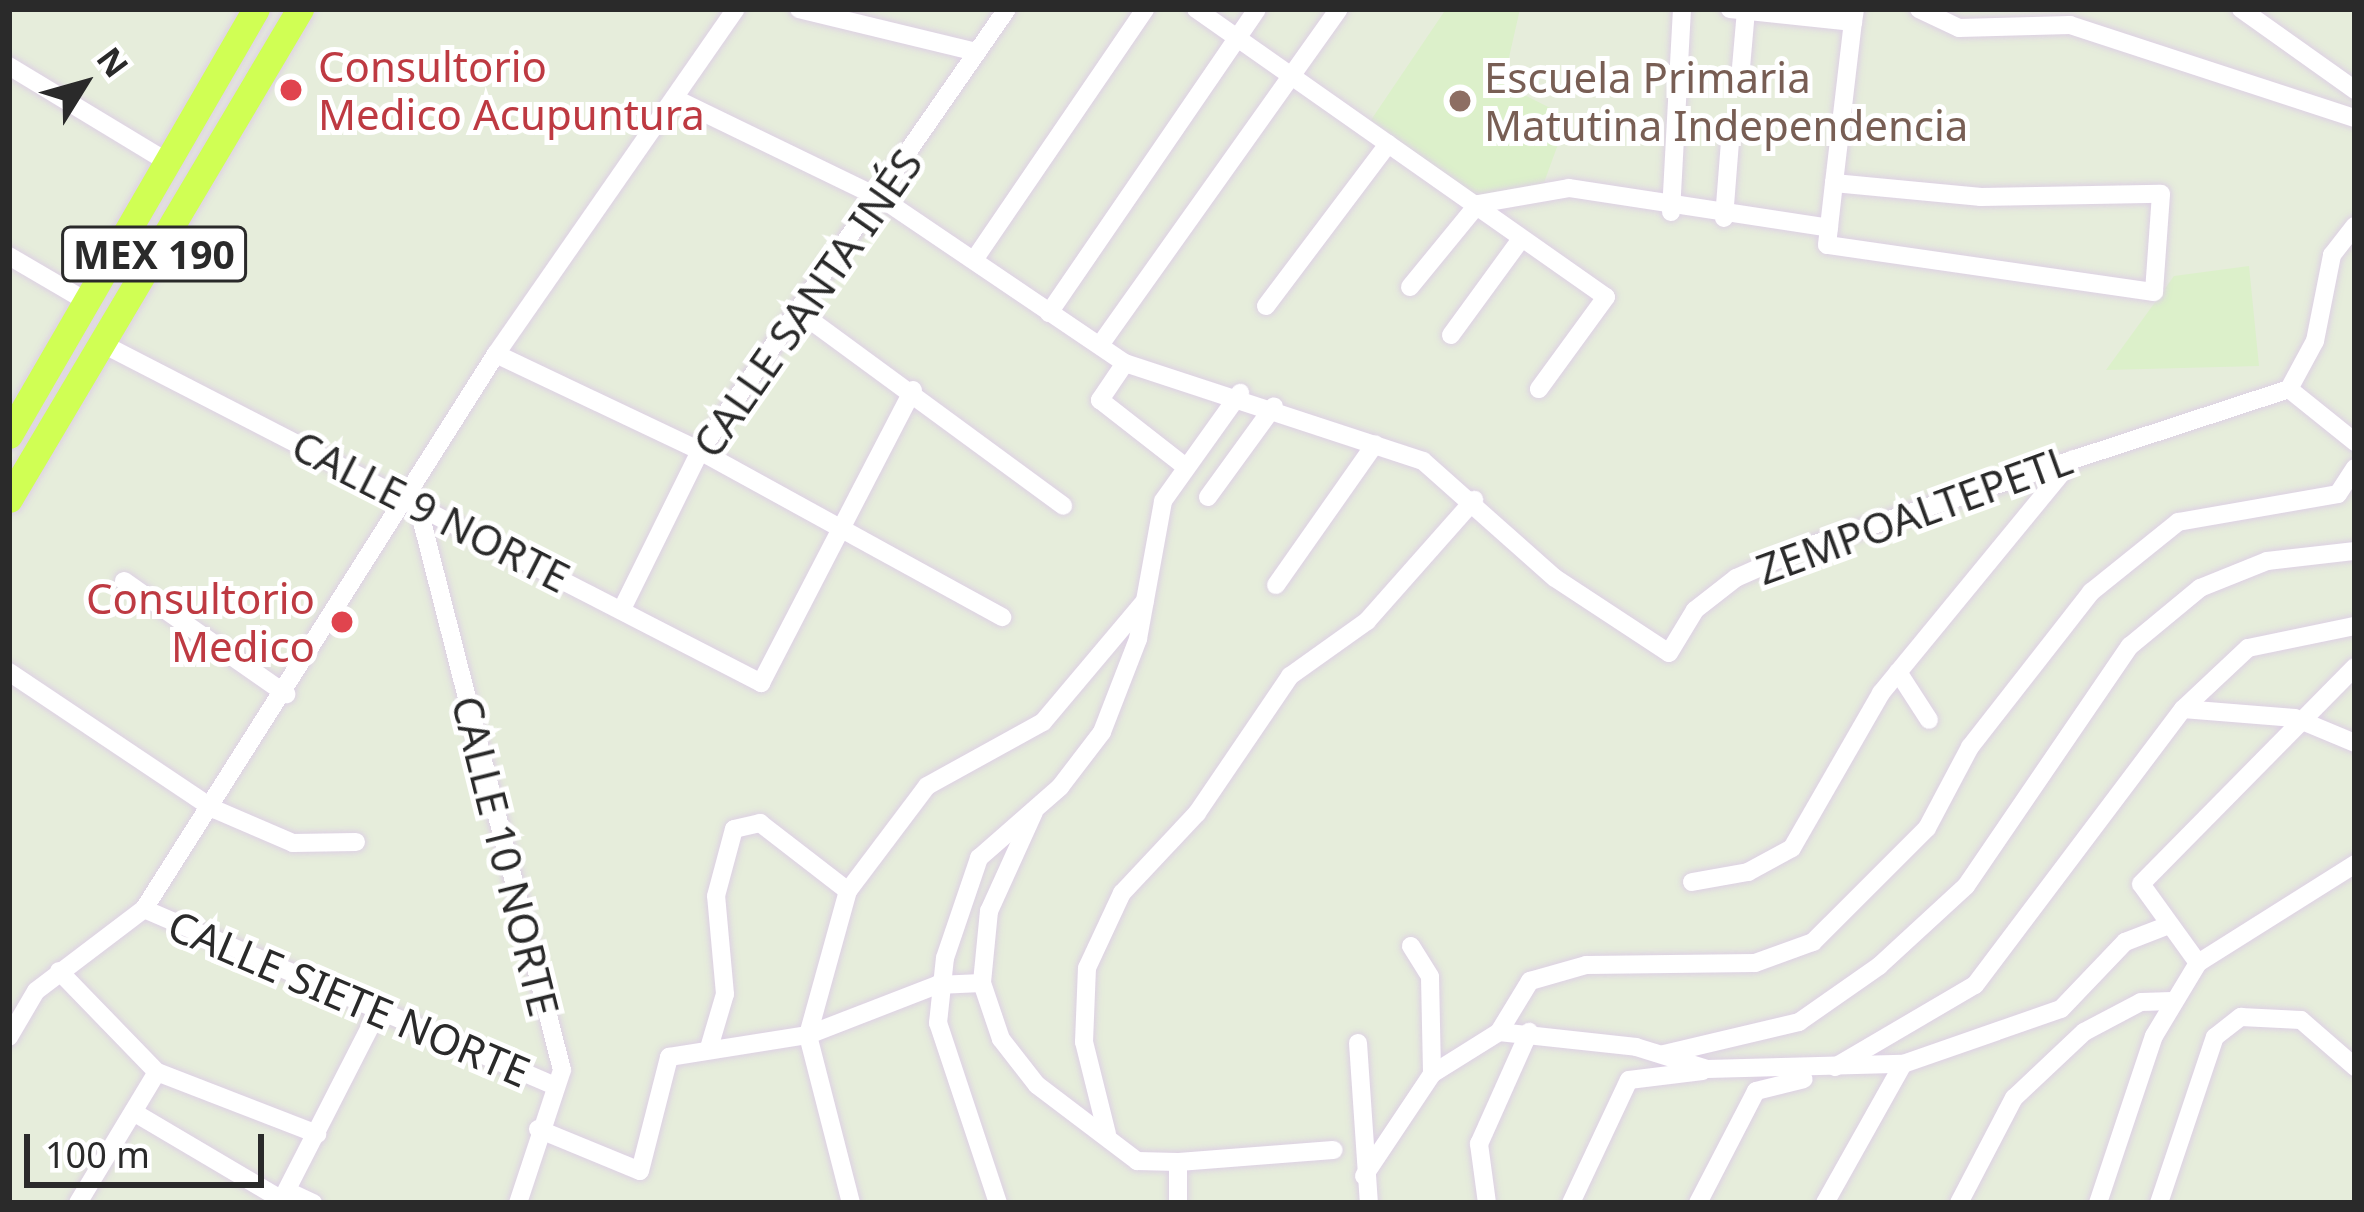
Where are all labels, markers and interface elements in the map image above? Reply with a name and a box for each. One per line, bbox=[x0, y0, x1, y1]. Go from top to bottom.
north arrow bbox=[24, 24, 144, 144]
text: N bbox=[87, 38, 139, 86]
place label: Consultorio Medico Acupuntura bbox=[318, 41, 705, 140]
place label: Escuela Primaria Matutina Independencia bbox=[1484, 52, 1968, 150]
marker: Consultorio Medico Acupuntura bbox=[275, 74, 307, 106]
marker: Escuela Primaria Matutina Independencia bbox=[1447, 88, 1473, 114]
street label: CALLE SANTA INÉS bbox=[682, 139, 932, 467]
road number: MEX 190 bbox=[61, 221, 247, 287]
street label: CALLE 9 NORTE bbox=[284, 420, 578, 602]
street label: ZEMPOALTEPETL bbox=[1750, 434, 2078, 594]
place label: Consultorio Medico bbox=[86, 573, 315, 672]
marker: Consultorio Medico bbox=[326, 606, 358, 638]
street label: CALLE 10 NORTE bbox=[442, 691, 570, 1021]
street label: CALLE SIETE NORTE bbox=[161, 899, 537, 1097]
scale bar bbox=[30, 1110, 270, 1184]
text: 100 m bbox=[45, 1130, 150, 1179]

